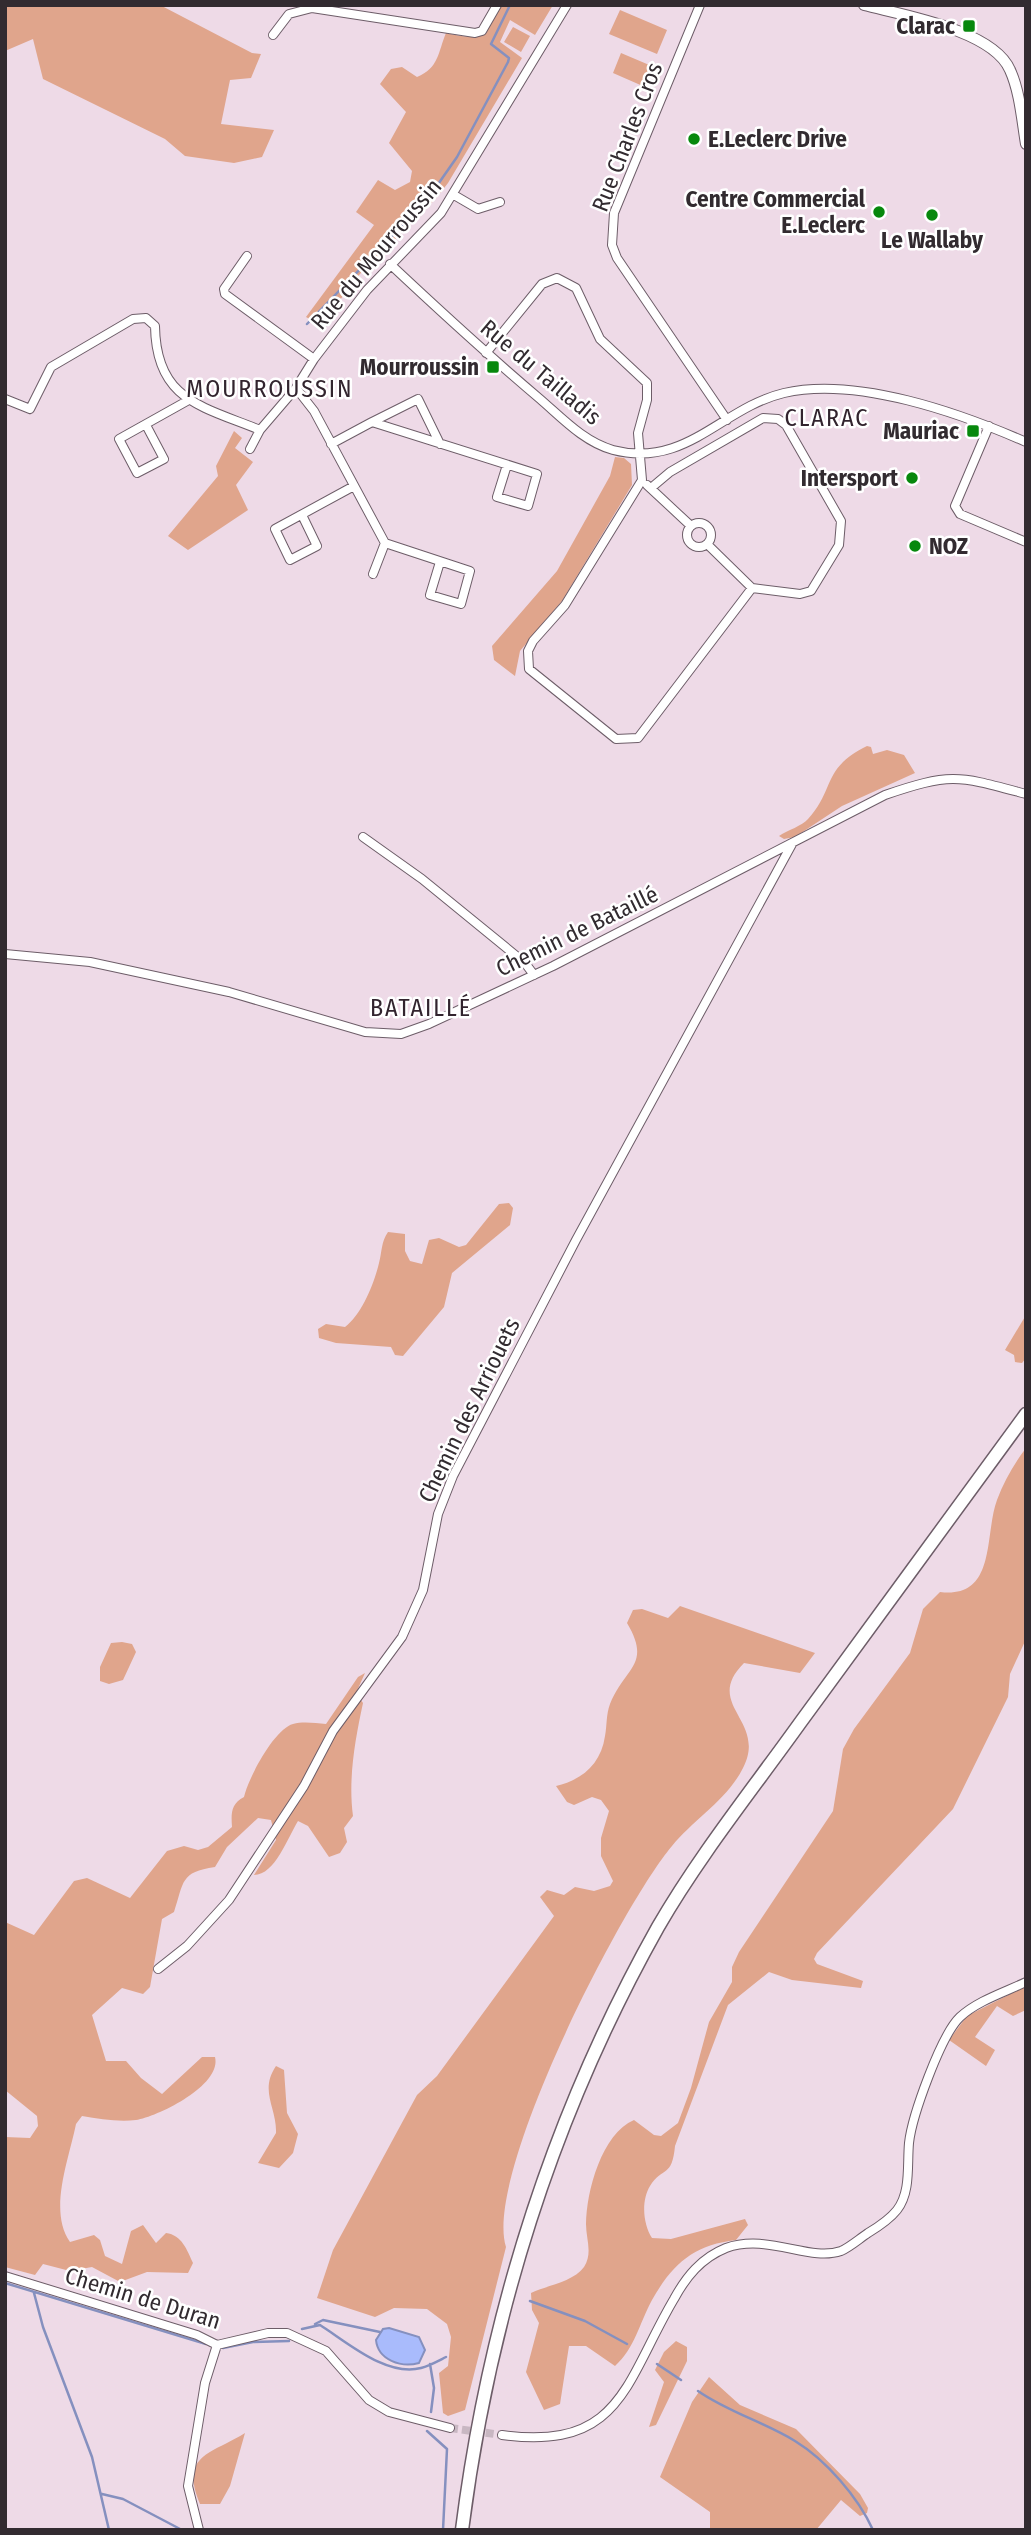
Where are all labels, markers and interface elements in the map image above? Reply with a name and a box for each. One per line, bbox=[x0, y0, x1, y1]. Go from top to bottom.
place label: Clarac bbox=[896, 12, 955, 40]
marker: Clarac bbox=[961, 18, 977, 34]
street label: Rue Charles Cros bbox=[586, 58, 668, 215]
place label: E.Leclerc Drive bbox=[708, 125, 847, 153]
marker: E.Leclerc Drive bbox=[686, 131, 702, 147]
street label: Rue du Mourroussin bbox=[305, 173, 447, 335]
place label: Centre Commercial E.Leclerc bbox=[686, 185, 866, 239]
marker: Centre Commercial E.Leclerc bbox=[871, 204, 887, 220]
marker: Le Wallaby bbox=[924, 207, 940, 223]
place label: Le Wallaby bbox=[881, 226, 984, 254]
street label: Rue du Tailladis bbox=[475, 313, 607, 431]
place label: Mourroussin bbox=[360, 353, 479, 381]
marker: Mourroussin bbox=[485, 359, 501, 375]
district label: MOURROUSSIN bbox=[186, 375, 354, 403]
district label: CLARAC bbox=[784, 404, 870, 432]
place label: Mauriac bbox=[883, 417, 959, 445]
marker: Mauriac bbox=[965, 423, 981, 439]
place label: Intersport bbox=[801, 464, 899, 492]
marker: Intersport bbox=[904, 470, 920, 486]
place label: NOZ bbox=[929, 532, 968, 560]
marker: NOZ bbox=[907, 538, 923, 554]
street label: Chemin de Bataillé bbox=[491, 880, 663, 982]
district label: BATAILLÉ bbox=[370, 993, 472, 1022]
street label: Chemin des Arriouets bbox=[412, 1313, 526, 1507]
street label: Chemin de Duran bbox=[62, 2261, 224, 2335]

